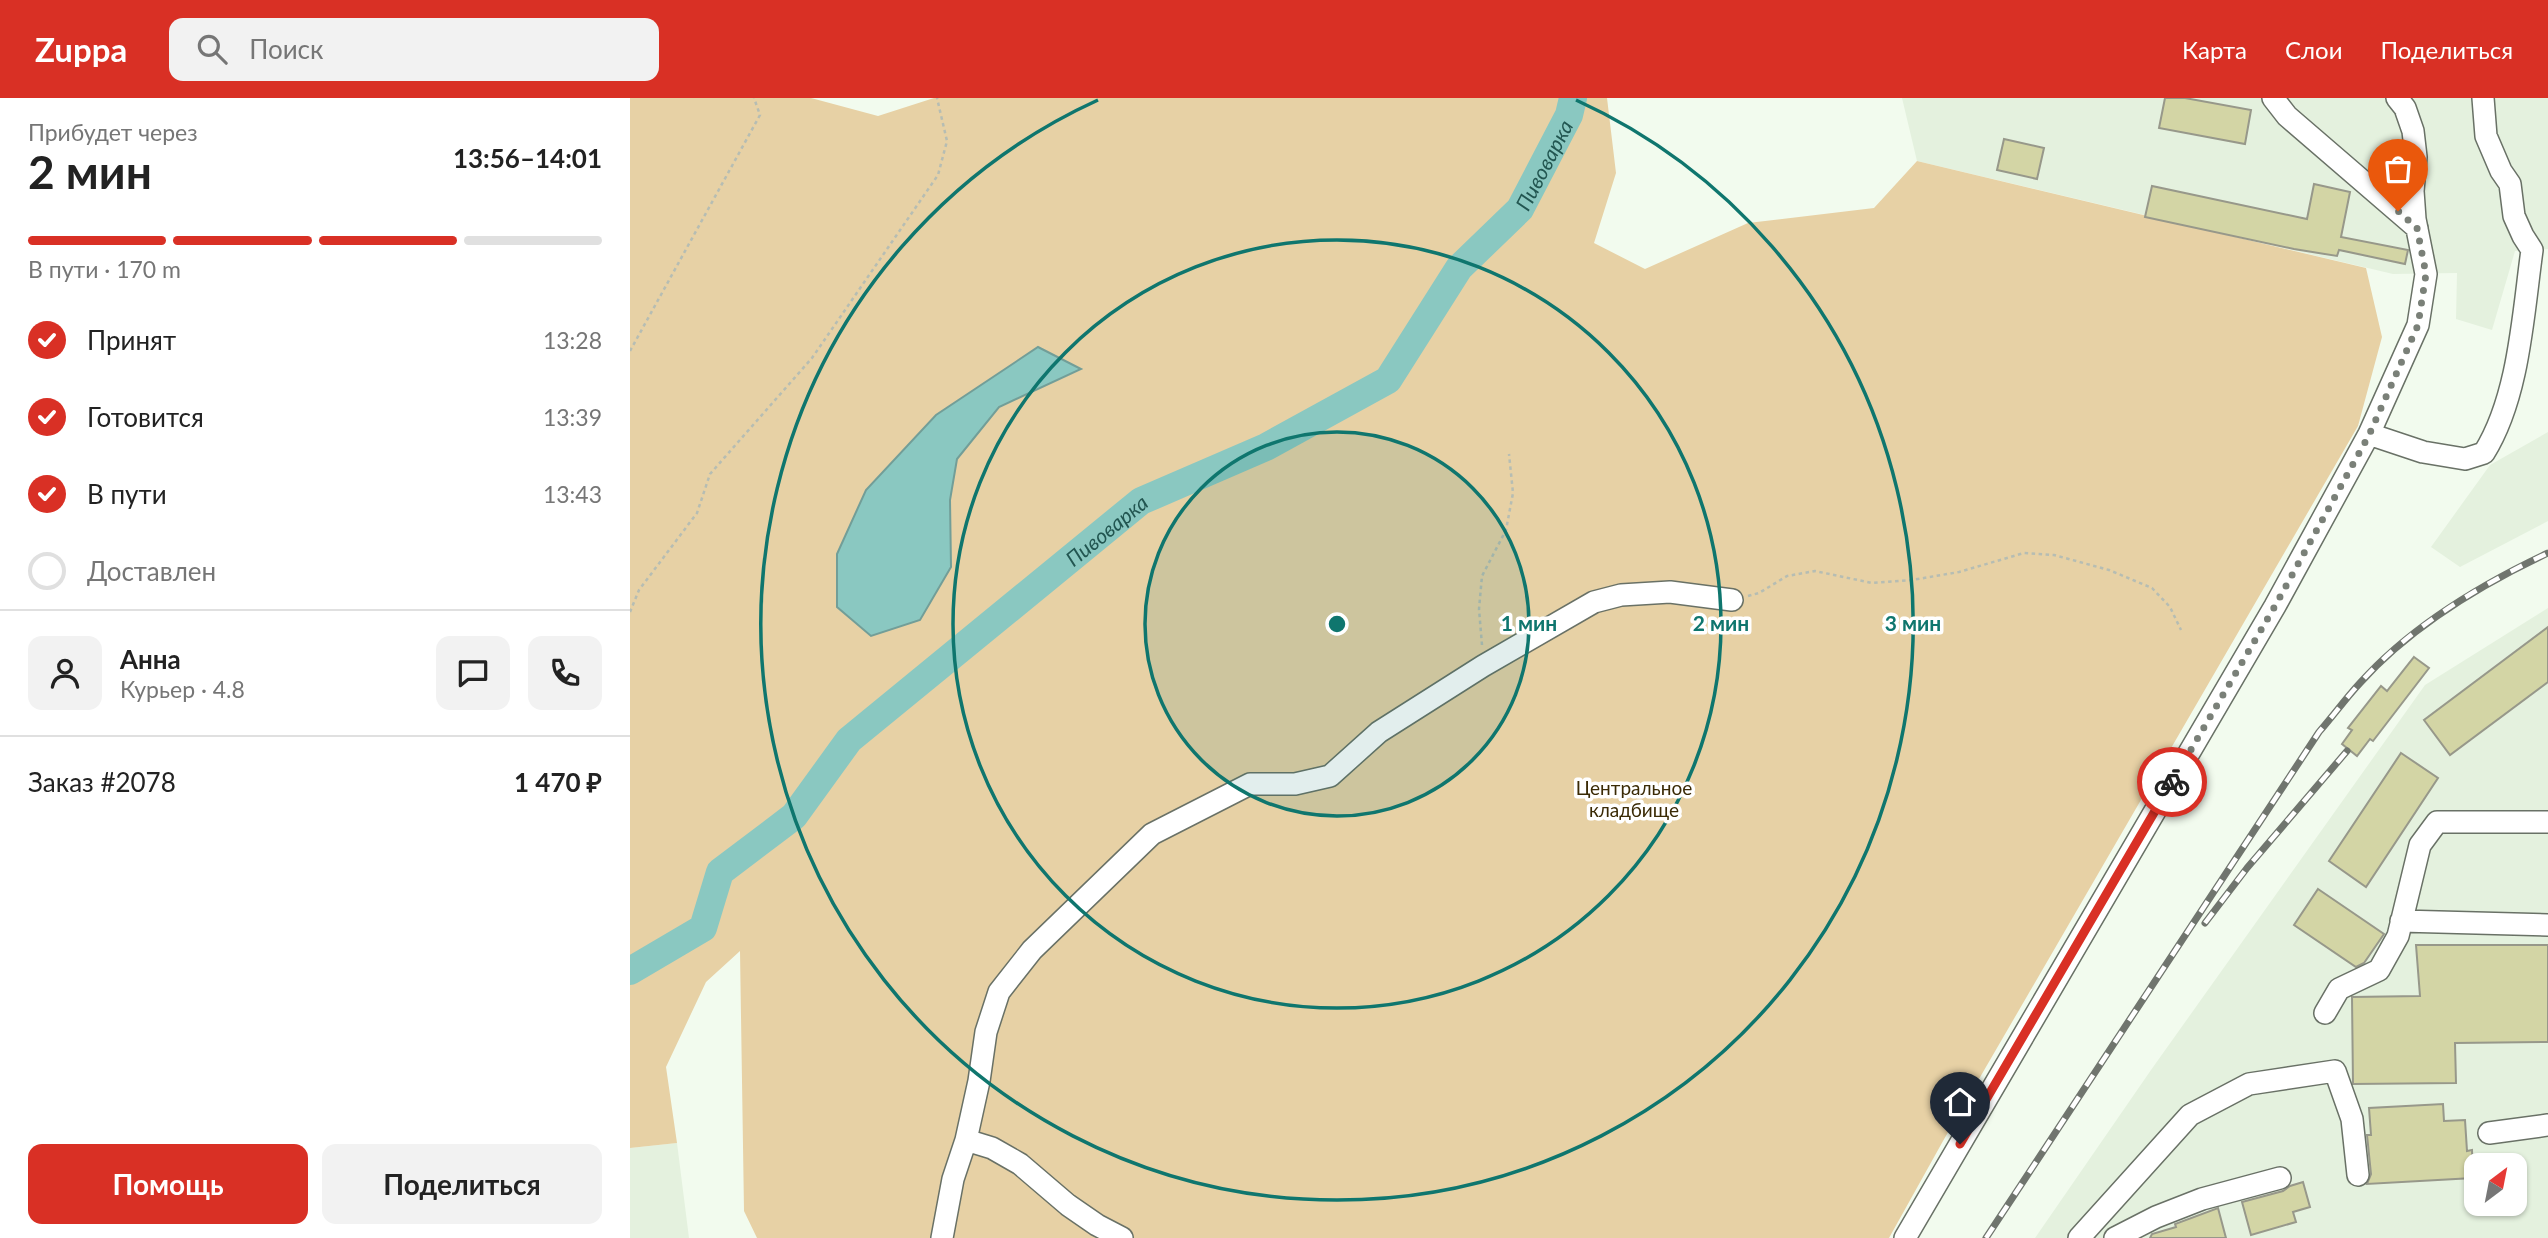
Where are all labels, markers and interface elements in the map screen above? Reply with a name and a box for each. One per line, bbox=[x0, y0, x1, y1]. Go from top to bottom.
search box bbox=[169, 18, 659, 81]
text: Zuppa bbox=[35, 29, 127, 69]
icon: search bbox=[193, 30, 231, 68]
text: Поиск bbox=[249, 33, 323, 65]
text: Карта bbox=[2182, 35, 2247, 64]
text: Слои bbox=[2285, 35, 2342, 64]
text: Поделиться bbox=[2380, 35, 2513, 64]
water label: Пивоварка bbox=[1509, 115, 1577, 214]
text: Прибудет через bbox=[28, 118, 198, 146]
pin bbox=[2368, 139, 2428, 211]
text: 13:56–14:01 bbox=[453, 142, 602, 174]
text: 2 мин bbox=[28, 144, 152, 199]
icon: bag bbox=[2379, 150, 2417, 188]
text: В пути · 170 m bbox=[28, 255, 181, 283]
icon: check bbox=[28, 321, 66, 359]
text: Принят bbox=[87, 324, 176, 356]
text: 13:28 bbox=[543, 326, 602, 354]
icon: check bbox=[28, 398, 66, 436]
text: Готовится bbox=[87, 401, 204, 433]
text: 13:39 bbox=[543, 403, 602, 431]
icon: check bbox=[28, 475, 66, 513]
text: В пути bbox=[87, 478, 167, 510]
text: 13:43 bbox=[543, 480, 602, 508]
water label: Пивоварка bbox=[1060, 489, 1152, 571]
text: Доставлен bbox=[87, 555, 216, 587]
text: 1 мин bbox=[1501, 610, 1557, 635]
text: 2 мин bbox=[1693, 610, 1749, 635]
text: 3 мин bbox=[1885, 610, 1941, 635]
centre of rings bbox=[1325, 612, 1349, 636]
button: person bbox=[28, 636, 102, 710]
button: chat bbox=[436, 636, 510, 710]
button: phone bbox=[528, 636, 602, 710]
text: Анна bbox=[120, 643, 181, 675]
text: Курьер · 4.8 bbox=[120, 675, 245, 703]
courier bbox=[2137, 747, 2207, 817]
icon: bike bbox=[2153, 763, 2191, 801]
text: Заказ #2078 bbox=[28, 766, 176, 798]
text: 1 470 ₽ bbox=[514, 766, 602, 798]
park label: Центральное кладбище bbox=[1576, 776, 1692, 821]
pin bbox=[1930, 1072, 1990, 1144]
icon: home bbox=[1941, 1083, 1979, 1121]
button: Помощь bbox=[28, 1144, 308, 1224]
button: Поделиться bbox=[322, 1144, 602, 1224]
north arrow bbox=[2464, 1153, 2527, 1216]
map controls bbox=[2464, 1153, 2527, 1216]

